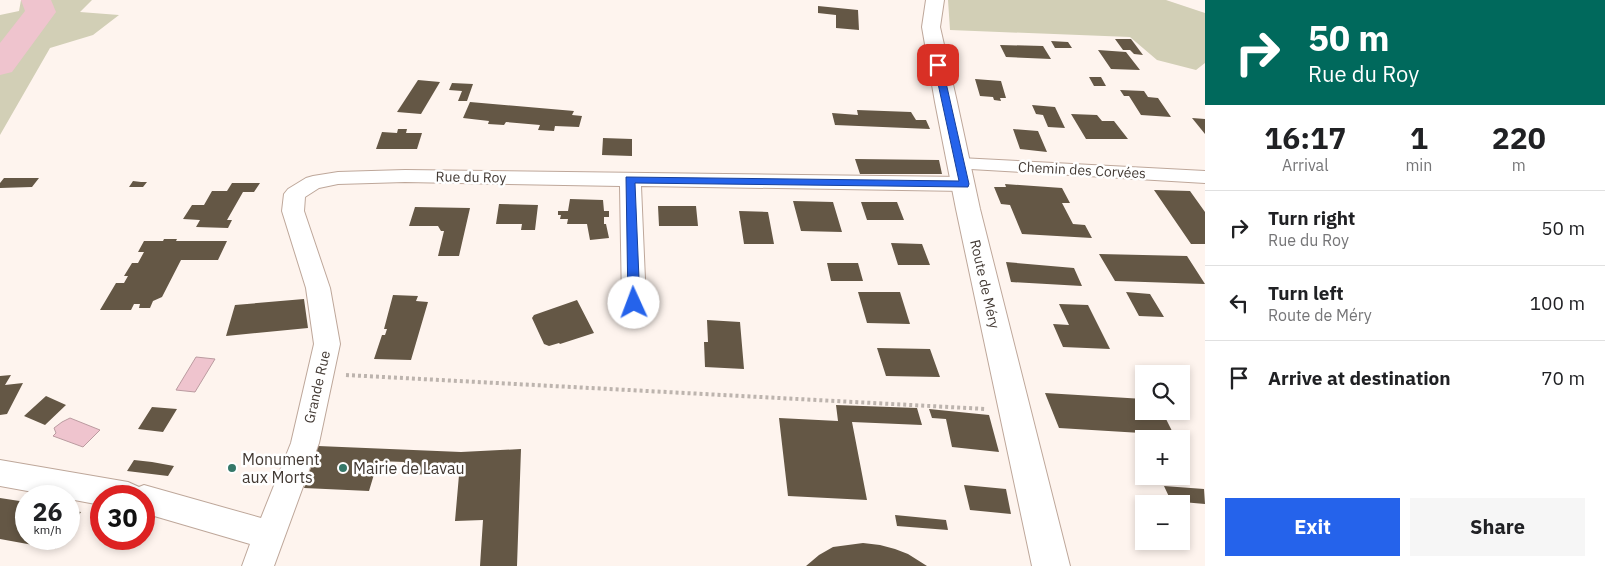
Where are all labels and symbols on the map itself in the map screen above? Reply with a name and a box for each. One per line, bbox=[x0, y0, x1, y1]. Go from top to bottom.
pin bbox=[917, 44, 959, 86]
street label: Chemin des Corvées bbox=[1018, 158, 1147, 182]
street label: Rue du Roy bbox=[435, 167, 507, 187]
street label: Route de Méry bbox=[966, 238, 1004, 330]
position arrow bbox=[607, 276, 659, 328]
street label: Grande Rue bbox=[300, 349, 334, 425]
place label: Monument aux Morts bbox=[242, 449, 320, 487]
place label: Mairie de Lavau bbox=[353, 458, 465, 478]
marker: Monument aux Morts bbox=[226, 462, 238, 474]
marker: Mairie de Lavau bbox=[337, 462, 349, 474]
speed limit sign: 30 bbox=[90, 485, 155, 550]

